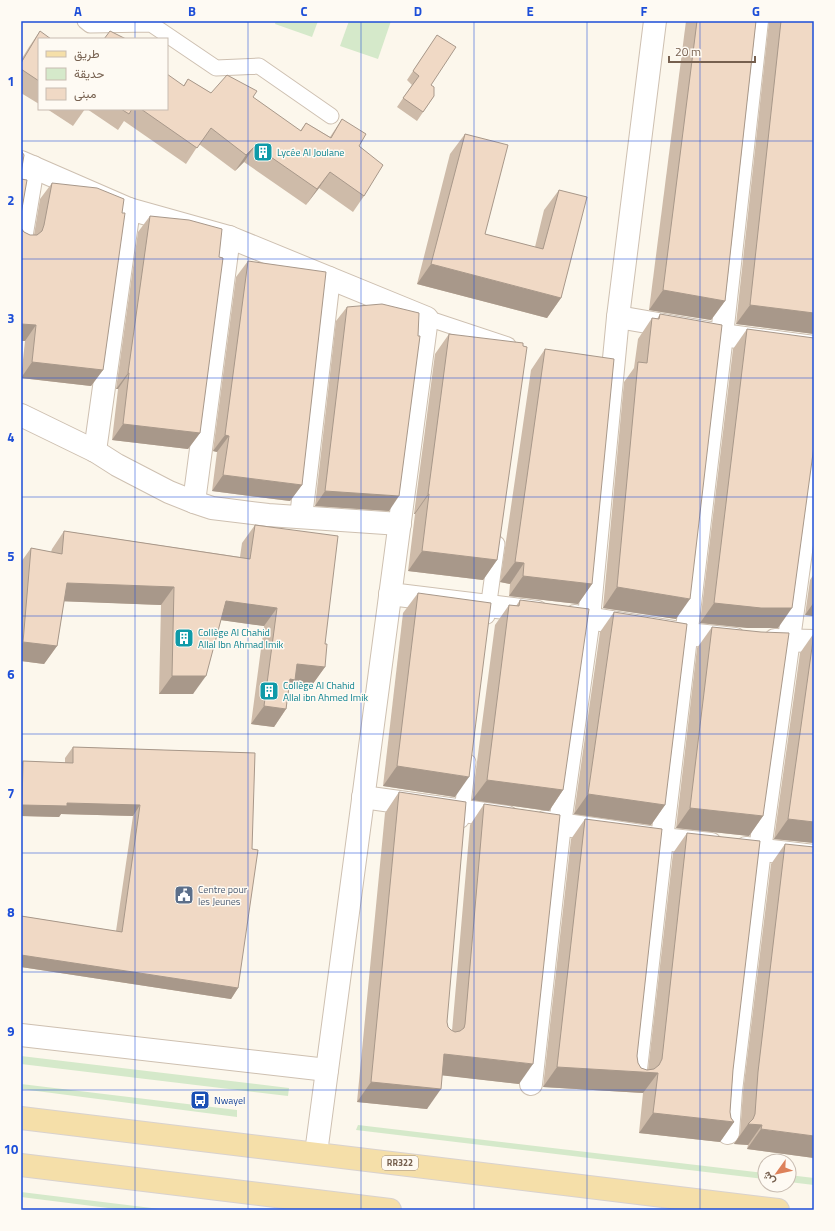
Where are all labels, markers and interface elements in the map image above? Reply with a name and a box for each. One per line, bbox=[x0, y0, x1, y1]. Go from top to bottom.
text: A bbox=[74, 1, 82, 21]
text: B bbox=[188, 1, 196, 21]
text: C bbox=[300, 1, 308, 21]
text: D bbox=[414, 1, 422, 21]
text: E bbox=[526, 1, 534, 21]
text: F bbox=[641, 1, 648, 21]
text: G bbox=[752, 1, 760, 21]
legend bbox=[38, 38, 168, 110]
scale bar bbox=[669, 38, 755, 64]
text: 20 m bbox=[675, 42, 701, 61]
text: طريق bbox=[74, 44, 100, 63]
text: حديقة bbox=[74, 64, 104, 83]
text: 1 bbox=[7, 71, 15, 91]
text: مبنى bbox=[74, 84, 96, 103]
building icon: Lycée Al Joulane bbox=[252, 141, 274, 163]
place label: Lycée Al Joulane bbox=[277, 145, 344, 160]
text: 2 bbox=[7, 190, 15, 210]
text: 3 bbox=[7, 308, 15, 328]
text: 4 bbox=[7, 427, 15, 447]
text: 5 bbox=[7, 546, 15, 566]
place label: Collège Al Chahid Allal Ibn Ahmad Imik bbox=[198, 625, 284, 652]
building icon: Collège Al Chahid Allal Ibn Ahmad Imik bbox=[173, 627, 195, 649]
text: 6 bbox=[7, 664, 15, 684]
place label: Collège Al Chahid Allal ibn Ahmed Imik bbox=[283, 678, 368, 705]
building icon: Collège Al Chahid Allal ibn Ahmed Imik bbox=[258, 680, 280, 702]
text: 7 bbox=[7, 783, 15, 803]
place label: Centre pour les Jeunes bbox=[198, 882, 248, 909]
public building icon: Centre pour les Jeunes bbox=[173, 884, 195, 906]
text: 8 bbox=[7, 902, 15, 922]
text: 9 bbox=[7, 1021, 15, 1041]
bus stop icon: Nwayel bbox=[189, 1089, 211, 1111]
place label: Nwayel bbox=[214, 1093, 245, 1108]
text: 10 bbox=[4, 1139, 18, 1159]
north arrow bbox=[757, 1153, 797, 1193]
road number: RR322 bbox=[382, 1156, 418, 1170]
text: ش bbox=[758, 1169, 779, 1188]

